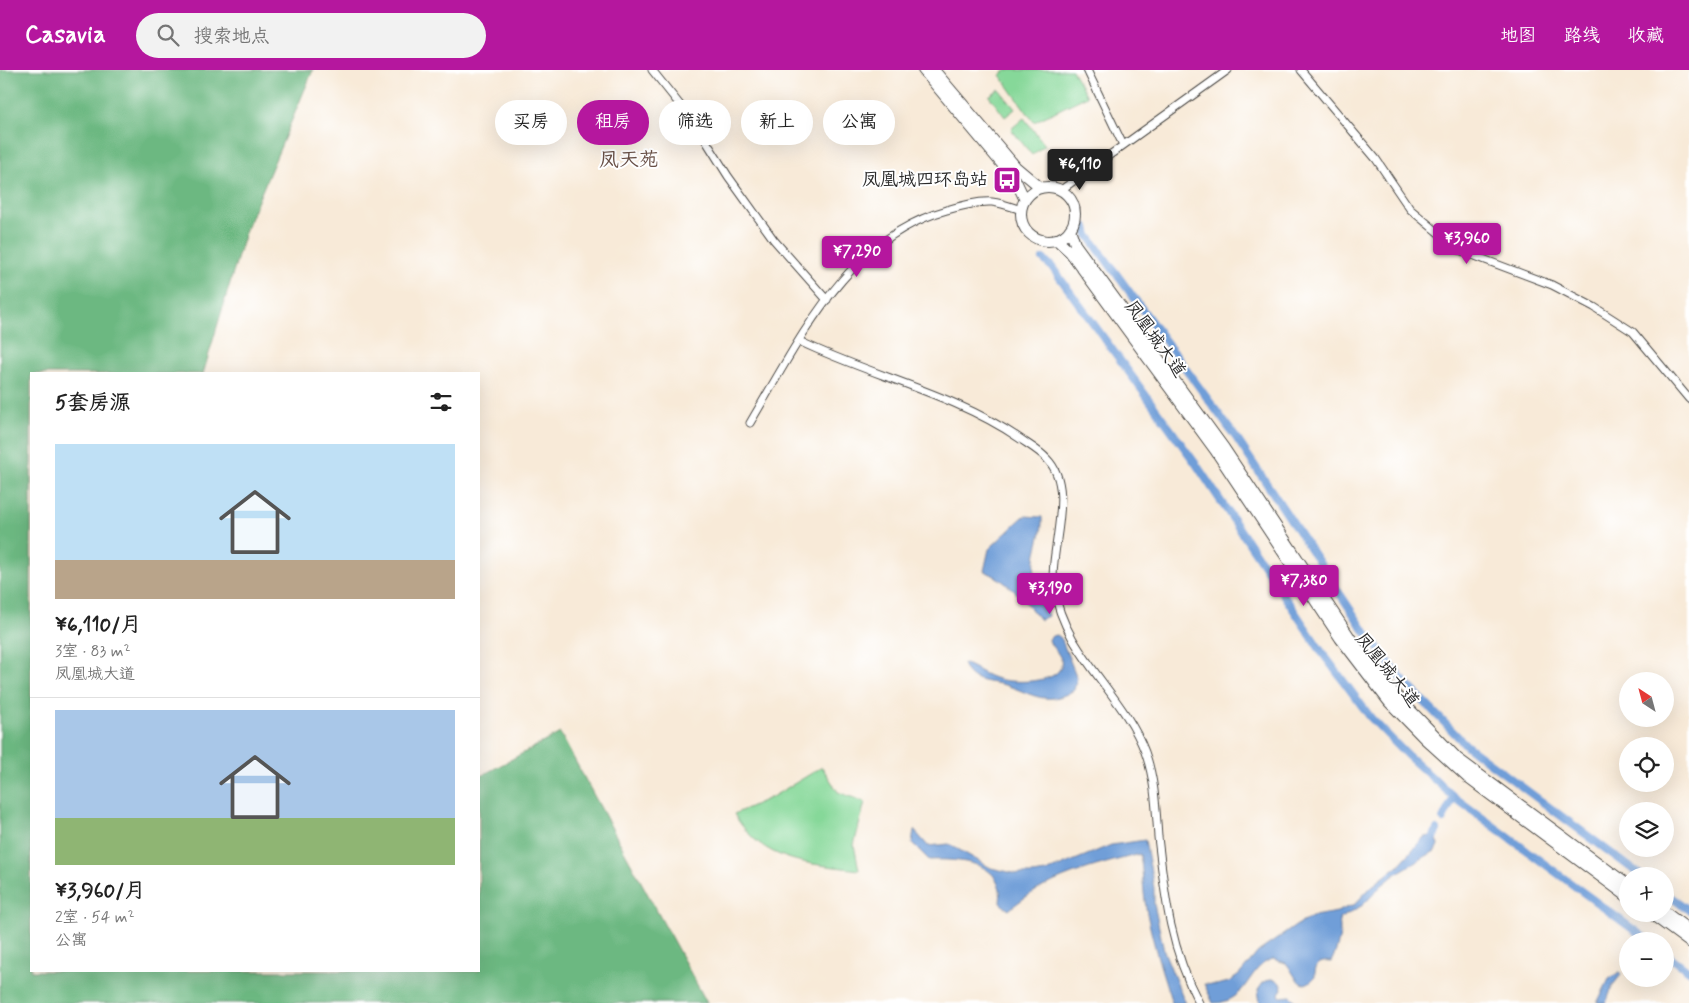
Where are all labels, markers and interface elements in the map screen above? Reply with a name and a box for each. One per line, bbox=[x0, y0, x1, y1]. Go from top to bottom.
search box bbox=[136, 13, 486, 58]
text: Casavia bbox=[25, 20, 106, 51]
icon: search bbox=[154, 21, 182, 49]
text: 搜索地点 bbox=[194, 24, 270, 49]
text: 地图 bbox=[1500, 24, 1536, 48]
text: 路线 bbox=[1564, 24, 1600, 48]
text: 收藏 bbox=[1628, 24, 1664, 48]
chip: 买房 bbox=[495, 100, 567, 145]
chip: 租房 bbox=[577, 100, 649, 145]
chip: 筛选 bbox=[659, 100, 731, 145]
chip: 新上 bbox=[741, 100, 813, 145]
chip: 公寓 bbox=[823, 100, 895, 145]
district label: 凤天苑 bbox=[599, 147, 659, 174]
pin: ¥6,110 bbox=[1039, 148, 1121, 191]
text: ¥6,110 bbox=[1059, 154, 1101, 175]
bus stop icon: 凤凰城四环岛站 bbox=[992, 165, 1022, 195]
place label: 凤凰城四环岛站 bbox=[862, 168, 988, 192]
pin: ¥3,960 bbox=[1426, 222, 1508, 265]
text: ¥3,960 bbox=[1444, 228, 1490, 249]
pin: ¥7,290 bbox=[816, 236, 898, 278]
text: ¥7,290 bbox=[833, 241, 881, 262]
street label: 凤凰城大道 bbox=[1119, 296, 1191, 382]
icon: filters bbox=[427, 388, 455, 416]
text: 5套房源 bbox=[55, 389, 131, 417]
icon: home bbox=[210, 477, 300, 567]
pin: ¥7,380 bbox=[1263, 564, 1345, 607]
text: ¥7,380 bbox=[1281, 570, 1327, 591]
pin: ¥3,190 bbox=[1009, 572, 1091, 615]
text: ¥3,190 bbox=[1028, 578, 1072, 599]
text: ¥6,110/月 bbox=[55, 611, 142, 639]
street label: 凤凰城大道 bbox=[1349, 627, 1425, 713]
text: 3室 · 83 m² bbox=[55, 641, 130, 662]
text: 凤凰城大道 bbox=[55, 664, 135, 685]
north arrow bbox=[1619, 672, 1674, 728]
map controls bbox=[1619, 672, 1674, 987]
button: locate bbox=[1619, 737, 1674, 792]
icon: home bbox=[210, 742, 300, 832]
button: layers bbox=[1619, 802, 1674, 857]
button: + bbox=[1619, 867, 1674, 922]
text: ¥3,960/月 bbox=[55, 877, 145, 905]
text: 2室 · 54 m² bbox=[55, 907, 135, 928]
text: 公寓 bbox=[55, 930, 87, 951]
button: − bbox=[1619, 932, 1674, 987]

